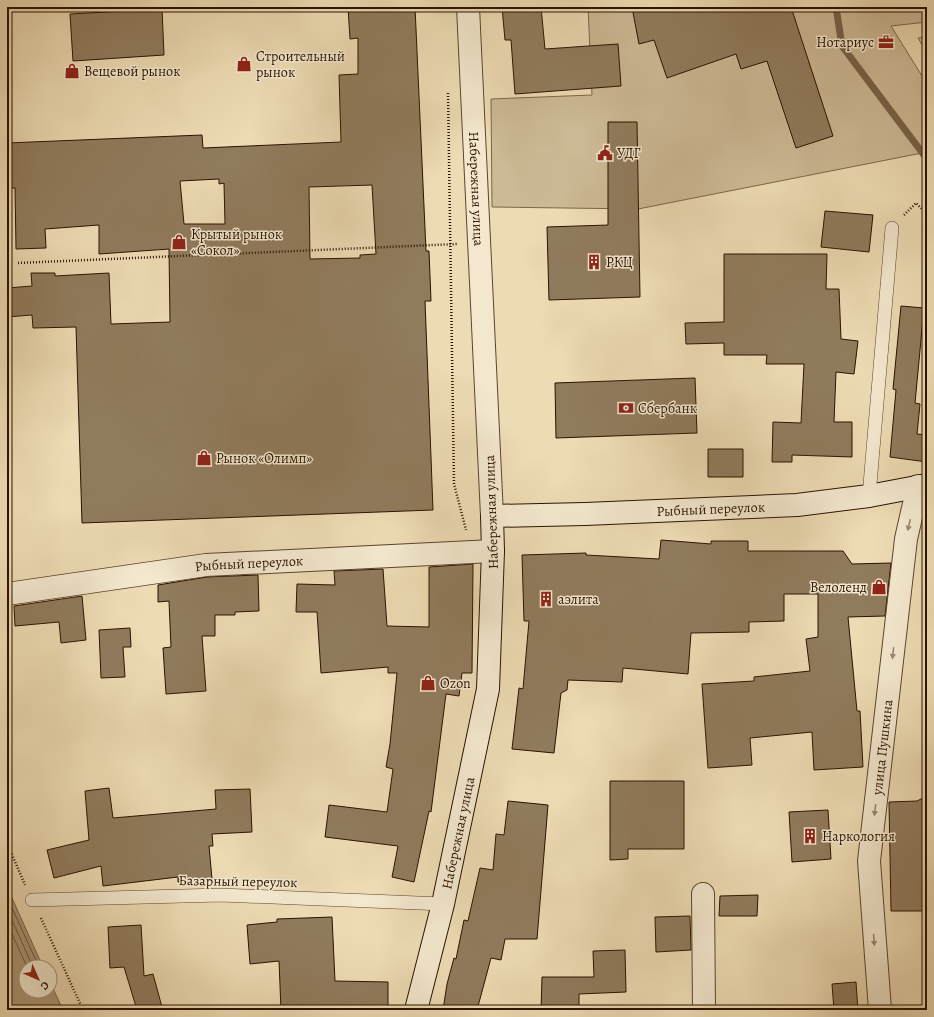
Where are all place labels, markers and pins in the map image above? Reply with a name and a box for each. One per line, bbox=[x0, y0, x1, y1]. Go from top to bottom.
place label: Нотариус bbox=[816, 33, 874, 52]
office icon: Нотариус bbox=[877, 33, 895, 51]
place label: Строительный рынок bbox=[256, 47, 345, 82]
shop icon: Строительный рынок bbox=[235, 55, 253, 73]
shop icon: Вещевой рынок bbox=[63, 62, 81, 80]
place label: Вещевой рынок bbox=[84, 62, 180, 81]
public building icon: УДГ bbox=[596, 144, 614, 162]
place label: УДГ bbox=[617, 144, 640, 163]
place label: Крытый рынок «Сокол» bbox=[191, 225, 282, 260]
shop icon: Крытый рынок «Сокол» bbox=[170, 233, 188, 251]
building icon: РКЦ bbox=[585, 253, 603, 271]
place label: РКЦ bbox=[606, 253, 633, 272]
bank icon: Сбербанк bbox=[617, 399, 635, 417]
place label: Сбербанк bbox=[638, 399, 697, 418]
shop icon: Рынок «Олимп» bbox=[195, 449, 213, 467]
place label: Рынок «Олимп» bbox=[216, 449, 312, 468]
place label: Велоленд bbox=[810, 578, 867, 597]
shop icon: Велоленд bbox=[870, 578, 888, 596]
building icon: аэлита bbox=[537, 590, 555, 608]
place label: аэлита bbox=[558, 590, 599, 609]
shop icon: Ozon bbox=[419, 674, 437, 692]
place label: Ozon bbox=[440, 674, 471, 693]
building icon: Наркология bbox=[801, 827, 819, 845]
place label: Наркология bbox=[822, 827, 895, 846]

